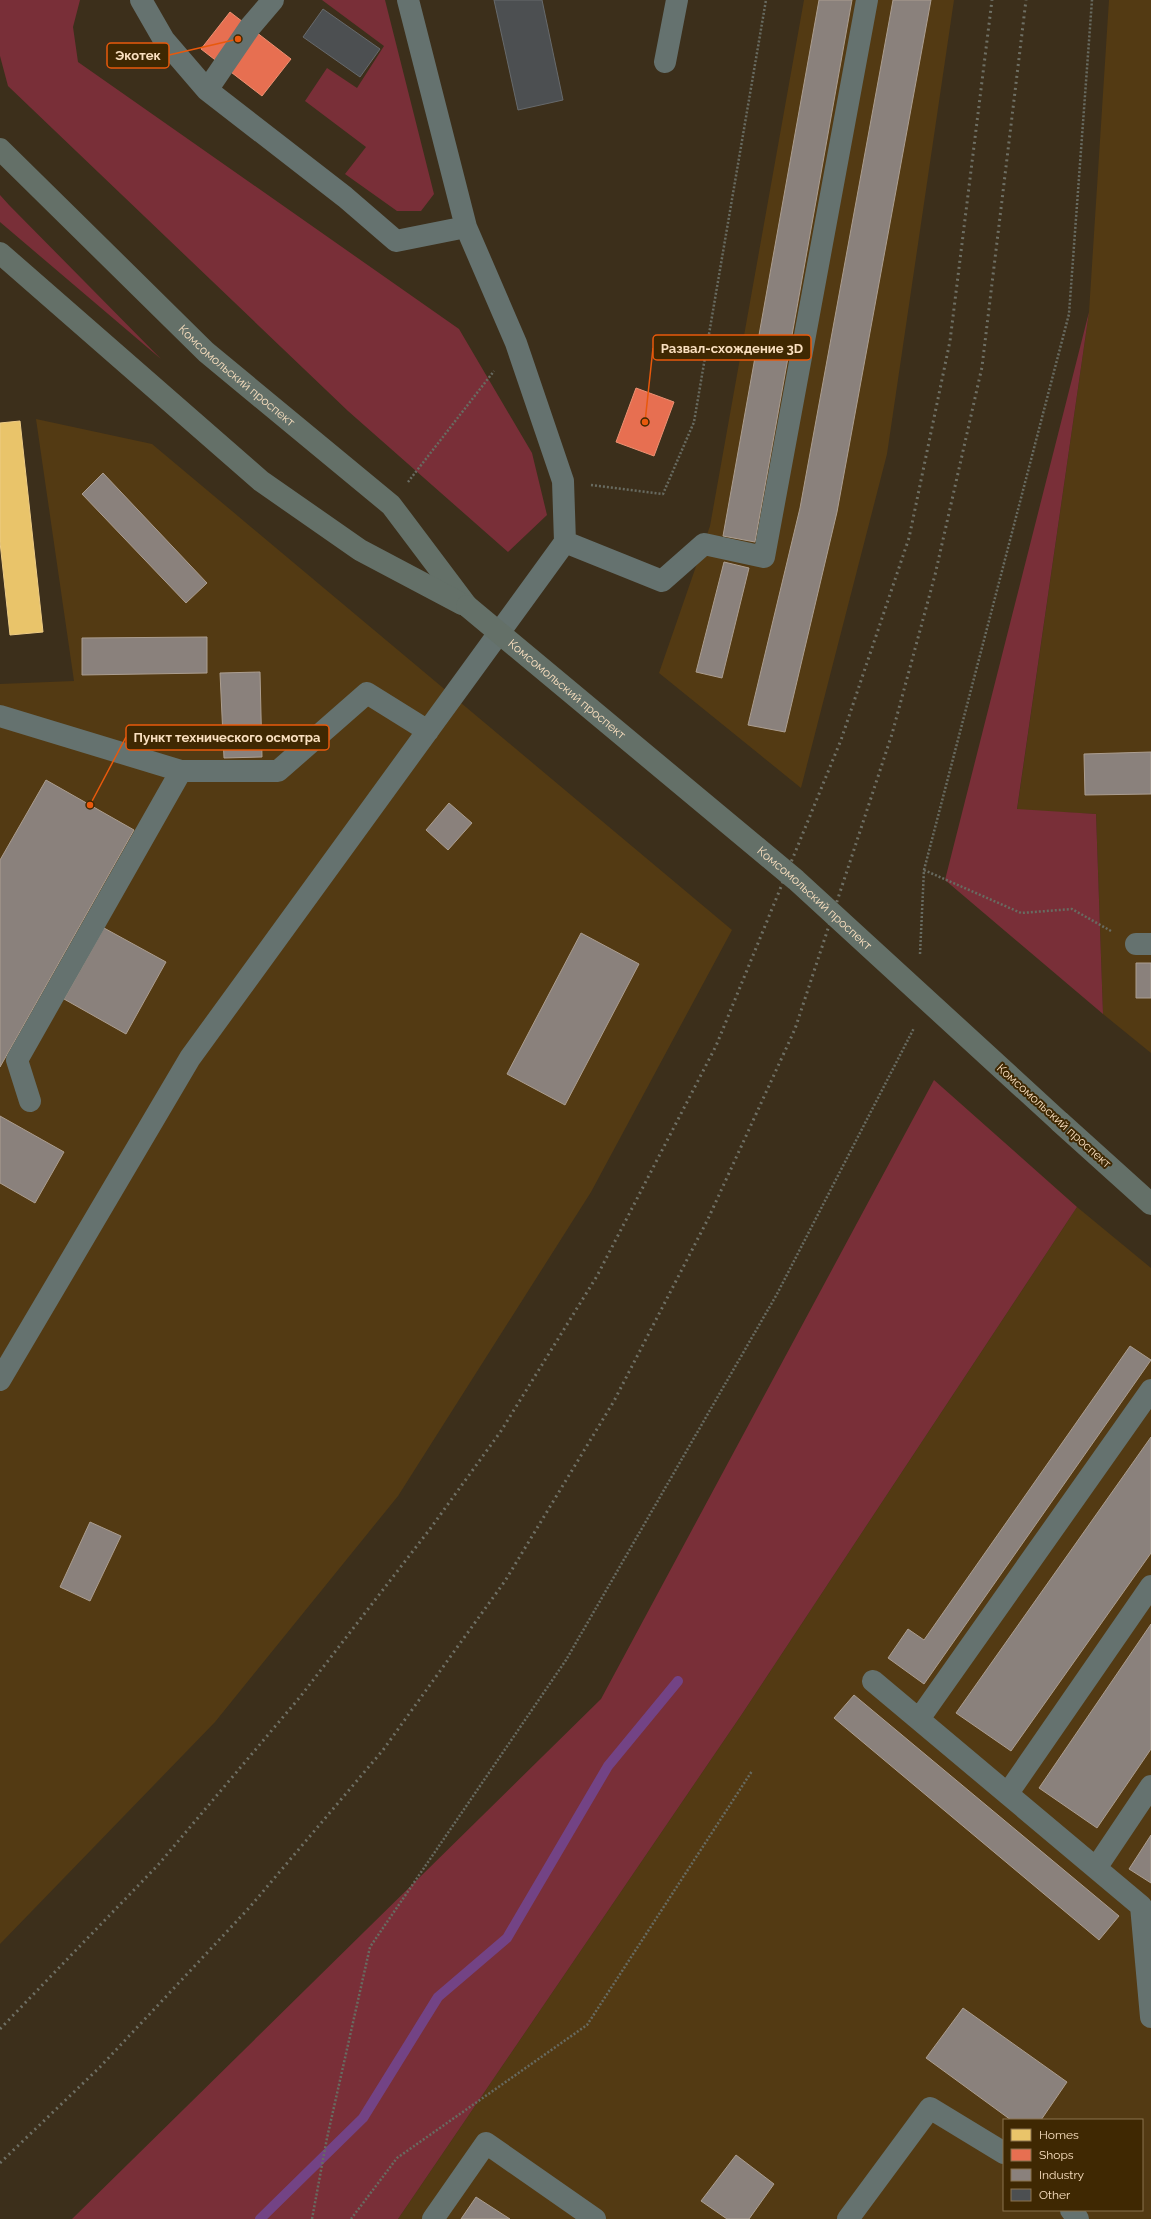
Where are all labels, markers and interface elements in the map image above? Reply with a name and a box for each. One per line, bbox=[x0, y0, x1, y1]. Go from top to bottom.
callout: Экотек bbox=[107, 43, 169, 68]
text: Экотек bbox=[115, 48, 161, 63]
street label: Комсомольский проспект bbox=[176, 322, 298, 430]
callout: Развал-схождение 3D bbox=[653, 335, 811, 360]
text: Развал-схождение 3D bbox=[661, 341, 803, 356]
street label: Комсомольский проспект bbox=[505, 636, 629, 742]
callout: Пункт технического осмотра bbox=[126, 725, 329, 750]
text: Пункт технического осмотра bbox=[134, 730, 321, 745]
street label: Комсомольский проспект bbox=[754, 844, 875, 953]
street label: Комсомольский проспект bbox=[994, 1061, 1114, 1171]
legend bbox=[1003, 2119, 1143, 2211]
text: Homes bbox=[1039, 2128, 1079, 2142]
text: Shops bbox=[1039, 2148, 1074, 2162]
text: Industry bbox=[1039, 2168, 1085, 2182]
text: Other bbox=[1039, 2188, 1071, 2202]

